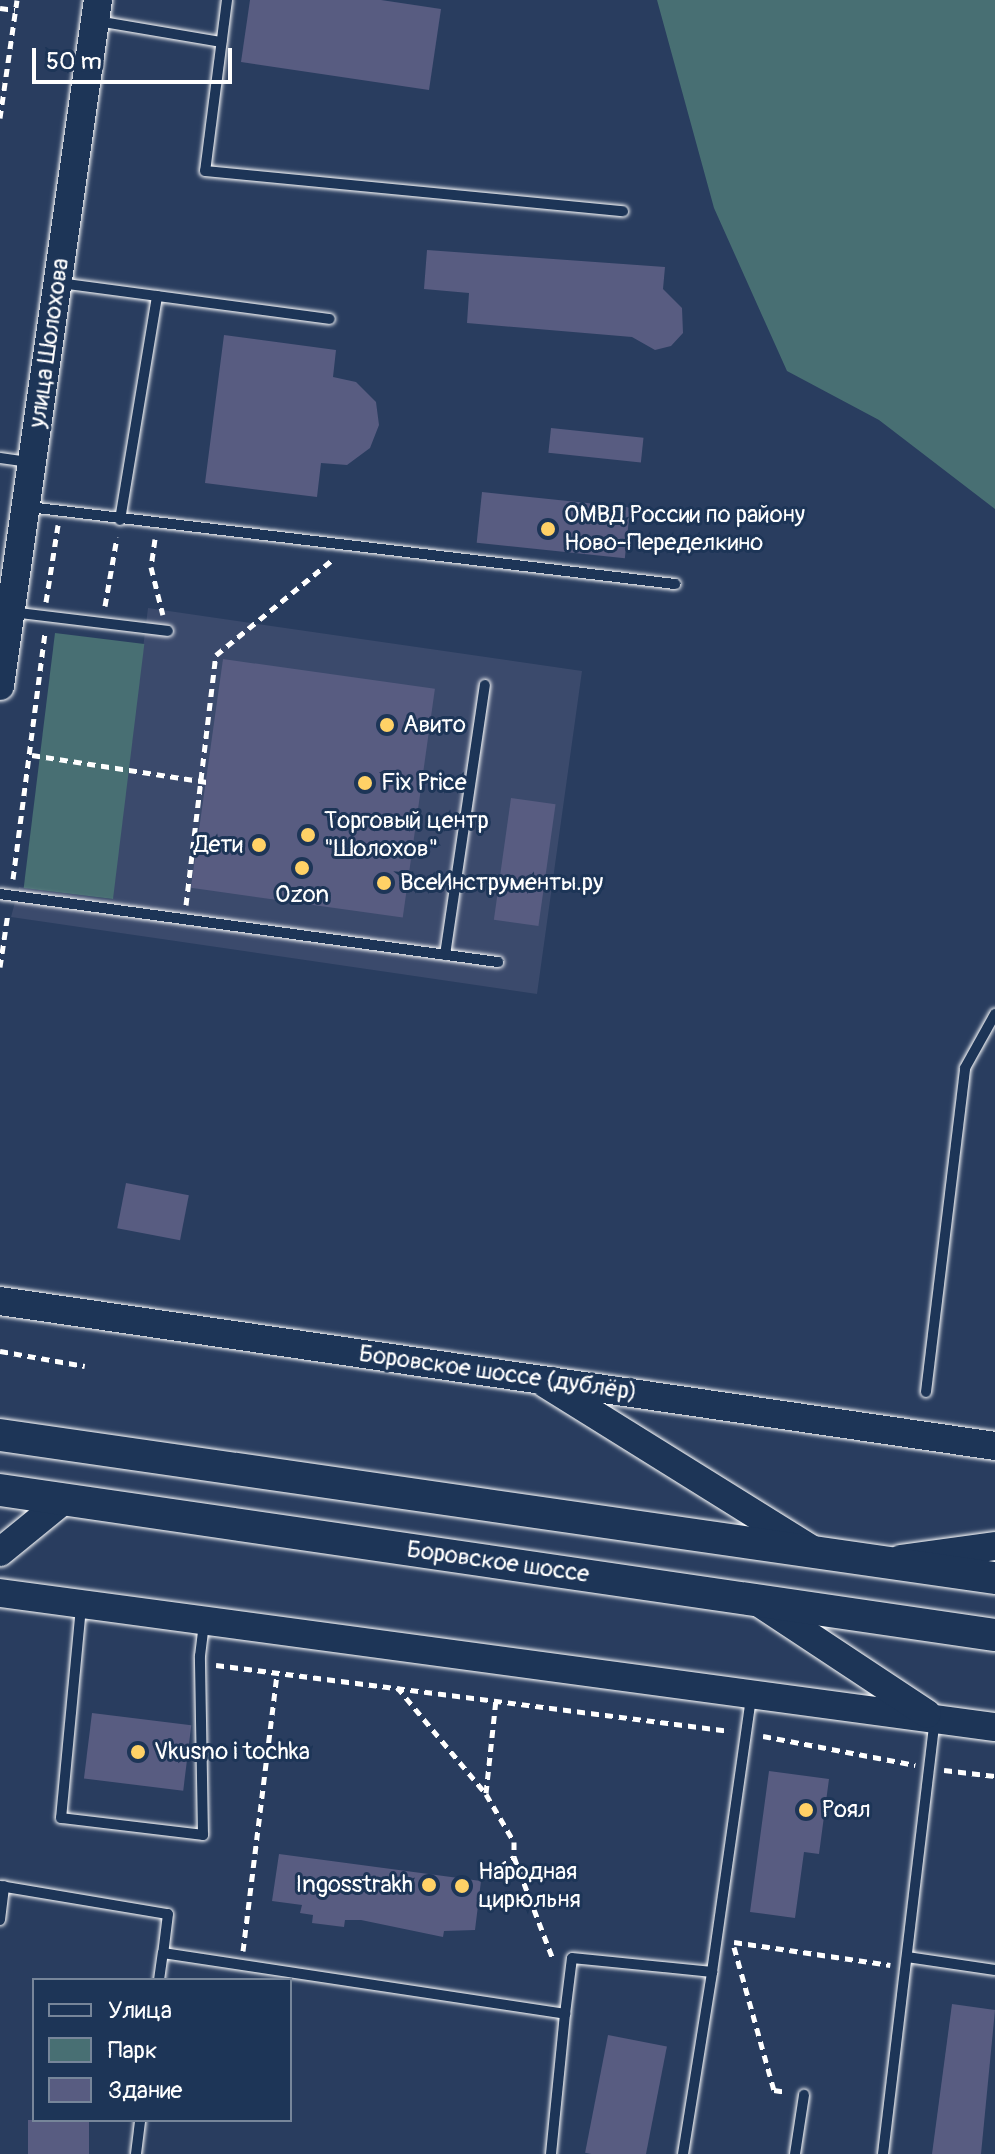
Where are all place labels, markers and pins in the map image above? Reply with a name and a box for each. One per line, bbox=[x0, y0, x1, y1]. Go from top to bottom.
place label: ОМВД России по району Ново-Переделкино bbox=[564, 501, 805, 557]
marker: ОМВД России по району Ново-Переделкино bbox=[539, 520, 557, 538]
place label: Авито bbox=[403, 711, 466, 739]
marker: Авито bbox=[378, 716, 396, 734]
place label: Fix Price bbox=[381, 769, 467, 797]
marker: Fix Price bbox=[356, 774, 374, 792]
place label: Торговый центр "Шолохов" bbox=[324, 807, 489, 863]
marker: Торговый центр "Шолохов" bbox=[299, 826, 317, 844]
place label: Дети bbox=[194, 831, 243, 859]
marker: Дети bbox=[250, 836, 268, 854]
marker: Ozon bbox=[293, 859, 311, 877]
place label: ВсеИнструменты.ру bbox=[400, 869, 603, 897]
marker: ВсеИнструменты.ру bbox=[375, 874, 393, 892]
place label: Ozon bbox=[275, 881, 329, 909]
place label: Vkusno i tochka bbox=[154, 1738, 310, 1766]
marker: Vkusno i tochka bbox=[129, 1743, 147, 1761]
place label: Роял bbox=[822, 1796, 871, 1824]
marker: Роял bbox=[797, 1801, 815, 1819]
place label: Народная цирюльня bbox=[478, 1858, 581, 1914]
place label: Ingosstrakh bbox=[296, 1871, 413, 1899]
marker: Ingosstrakh bbox=[420, 1876, 438, 1894]
marker: Народная цирюльня bbox=[453, 1877, 471, 1895]

